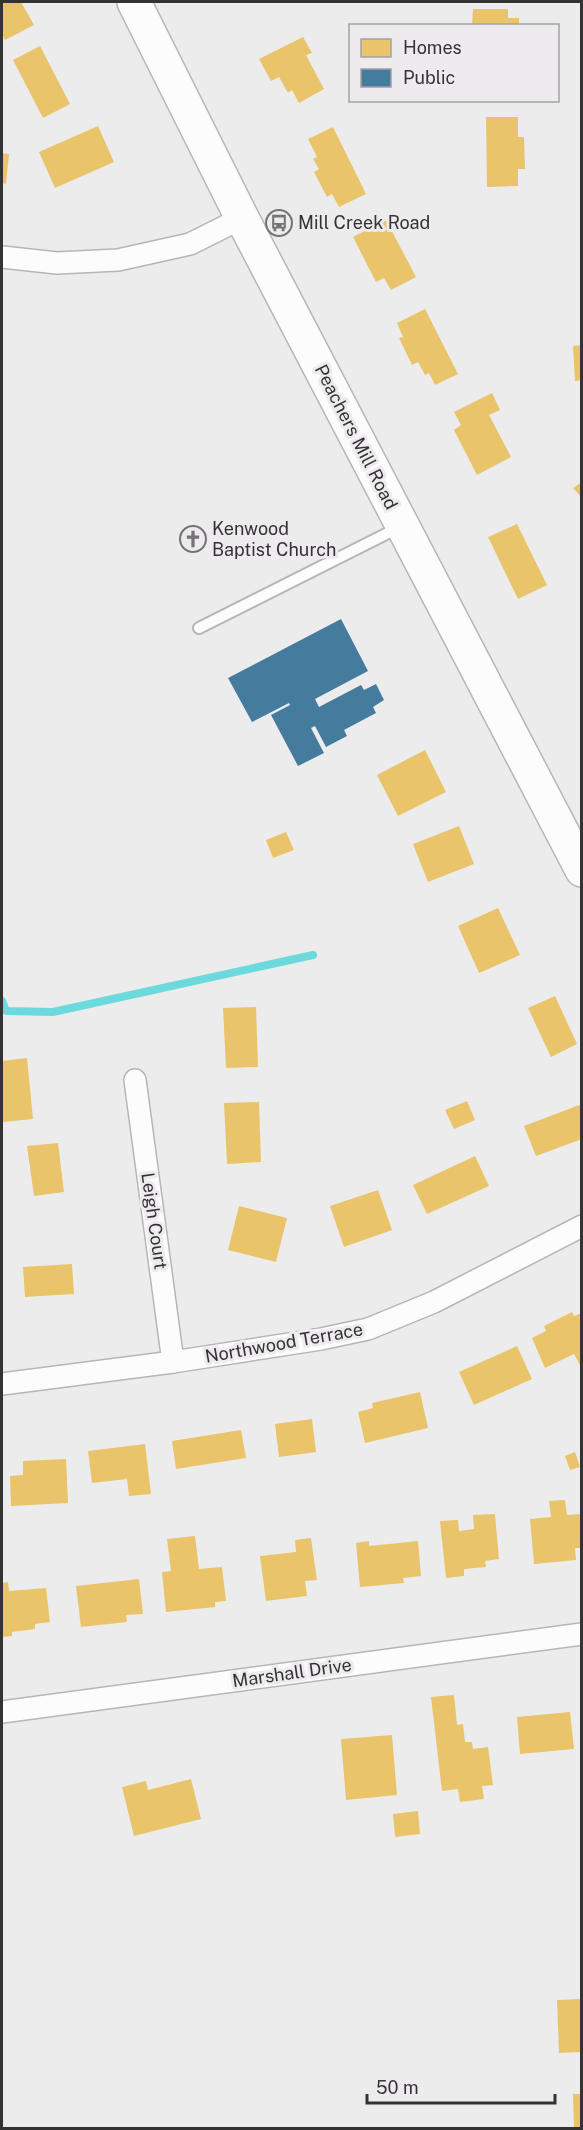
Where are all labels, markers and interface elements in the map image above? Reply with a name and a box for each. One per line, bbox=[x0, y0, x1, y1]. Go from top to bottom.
legend bbox=[349, 24, 559, 102]
text: Homes bbox=[403, 37, 462, 58]
text: Public bbox=[403, 67, 455, 88]
bus stop icon: Mill Creek Road bbox=[264, 208, 294, 238]
place label: Mill Creek Road bbox=[298, 212, 430, 233]
street label: Peachers Mill Road bbox=[311, 361, 402, 513]
place label: Kenwood Baptist Church bbox=[212, 518, 336, 560]
church icon: Kenwood Baptist Church bbox=[178, 524, 208, 554]
street label: Leigh Court bbox=[137, 1171, 172, 1271]
street label: Northwood Terrace bbox=[203, 1318, 365, 1367]
street label: Marshall Drive bbox=[231, 1654, 353, 1691]
scale bar bbox=[367, 2067, 554, 2105]
text: 50 m bbox=[376, 2077, 419, 2098]

